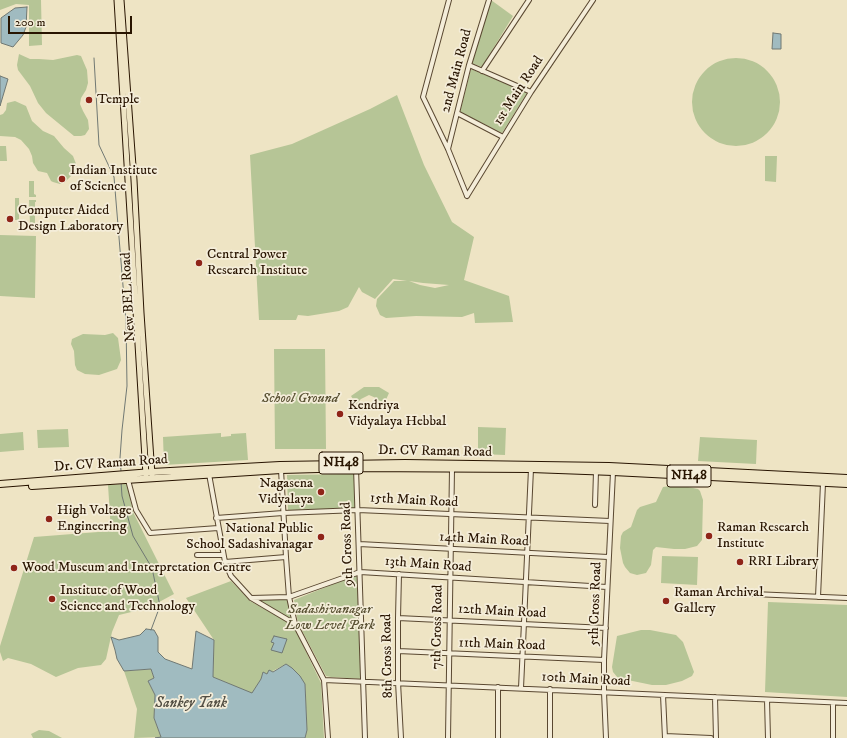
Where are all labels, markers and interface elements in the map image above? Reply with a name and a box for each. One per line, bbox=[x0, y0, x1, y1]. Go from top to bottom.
scale bar bbox=[10, 8, 134, 34]
text: 200 m bbox=[15, 15, 45, 30]
street label: 2nd Main Road bbox=[438, 27, 476, 115]
street label: 1st Main Road bbox=[490, 53, 548, 129]
place label: Temple bbox=[97, 92, 139, 108]
marker: Temple bbox=[84, 95, 94, 105]
place label: Indian Institute of Science bbox=[70, 163, 157, 196]
marker: Indian Institute of Science bbox=[57, 174, 67, 184]
place label: Computer Aided Design Laboratory bbox=[18, 203, 123, 236]
marker: Computer Aided Design Laboratory bbox=[5, 214, 15, 224]
place label: Central Power Research Institute bbox=[207, 247, 307, 280]
street label: New BEL Road bbox=[118, 252, 140, 342]
marker: Central Power Research Institute bbox=[194, 258, 204, 268]
park label: School Ground bbox=[262, 391, 338, 407]
place label: Kendriya Vidyalaya Hebbal bbox=[348, 398, 446, 430]
marker: Kendriya Vidyalaya Hebbal bbox=[335, 409, 345, 419]
street label: Dr. CV Raman Road bbox=[378, 443, 492, 461]
street label: Dr. CV Raman Road bbox=[54, 452, 168, 476]
road number: NH48 bbox=[319, 452, 363, 474]
road number: NH48 bbox=[667, 465, 711, 487]
place label: Nagasena Vidyalaya bbox=[258, 476, 313, 508]
marker: Nagasena Vidyalaya bbox=[316, 487, 326, 497]
street label: 15th Main Road bbox=[369, 490, 459, 512]
street label: 9th Cross Road bbox=[338, 502, 358, 586]
place label: High Voltage Engineering bbox=[57, 503, 132, 536]
marker: High Voltage Engineering bbox=[44, 514, 54, 524]
place label: Raman Research Institute bbox=[717, 520, 809, 552]
place label: National Public School Sadashivanagar bbox=[186, 521, 313, 554]
street label: 14th Main Road bbox=[439, 529, 529, 551]
marker: Raman Research Institute bbox=[704, 531, 714, 541]
marker: National Public School Sadashivanagar bbox=[316, 532, 326, 542]
street label: 13th Main Road bbox=[384, 554, 472, 576]
place label: RRI Library bbox=[748, 554, 819, 570]
marker: RRI Library bbox=[735, 557, 745, 567]
place label: Wood Museum and Interpretation Centre bbox=[22, 560, 251, 576]
street label: 5th Cross Road bbox=[586, 562, 606, 646]
marker: Wood Museum and Interpretation Centre bbox=[9, 563, 19, 573]
place label: Institute of Wood Science and Technology bbox=[60, 583, 195, 616]
street label: 7th Cross Road bbox=[429, 584, 447, 670]
place label: Raman Archival Gallery bbox=[674, 585, 763, 618]
marker: Institute of Wood Science and Technology bbox=[47, 594, 57, 604]
marker: Raman Archival Gallery bbox=[661, 596, 671, 606]
street label: 12th Main Road bbox=[457, 601, 547, 623]
park label: Sadashivanagar Low Level Park bbox=[285, 602, 375, 634]
street label: 8th Cross Road bbox=[379, 614, 397, 698]
street label: 11th Main Road bbox=[458, 635, 546, 655]
street label: 10th Main Road bbox=[541, 669, 631, 691]
water label: Sankey Tank bbox=[155, 695, 227, 713]

